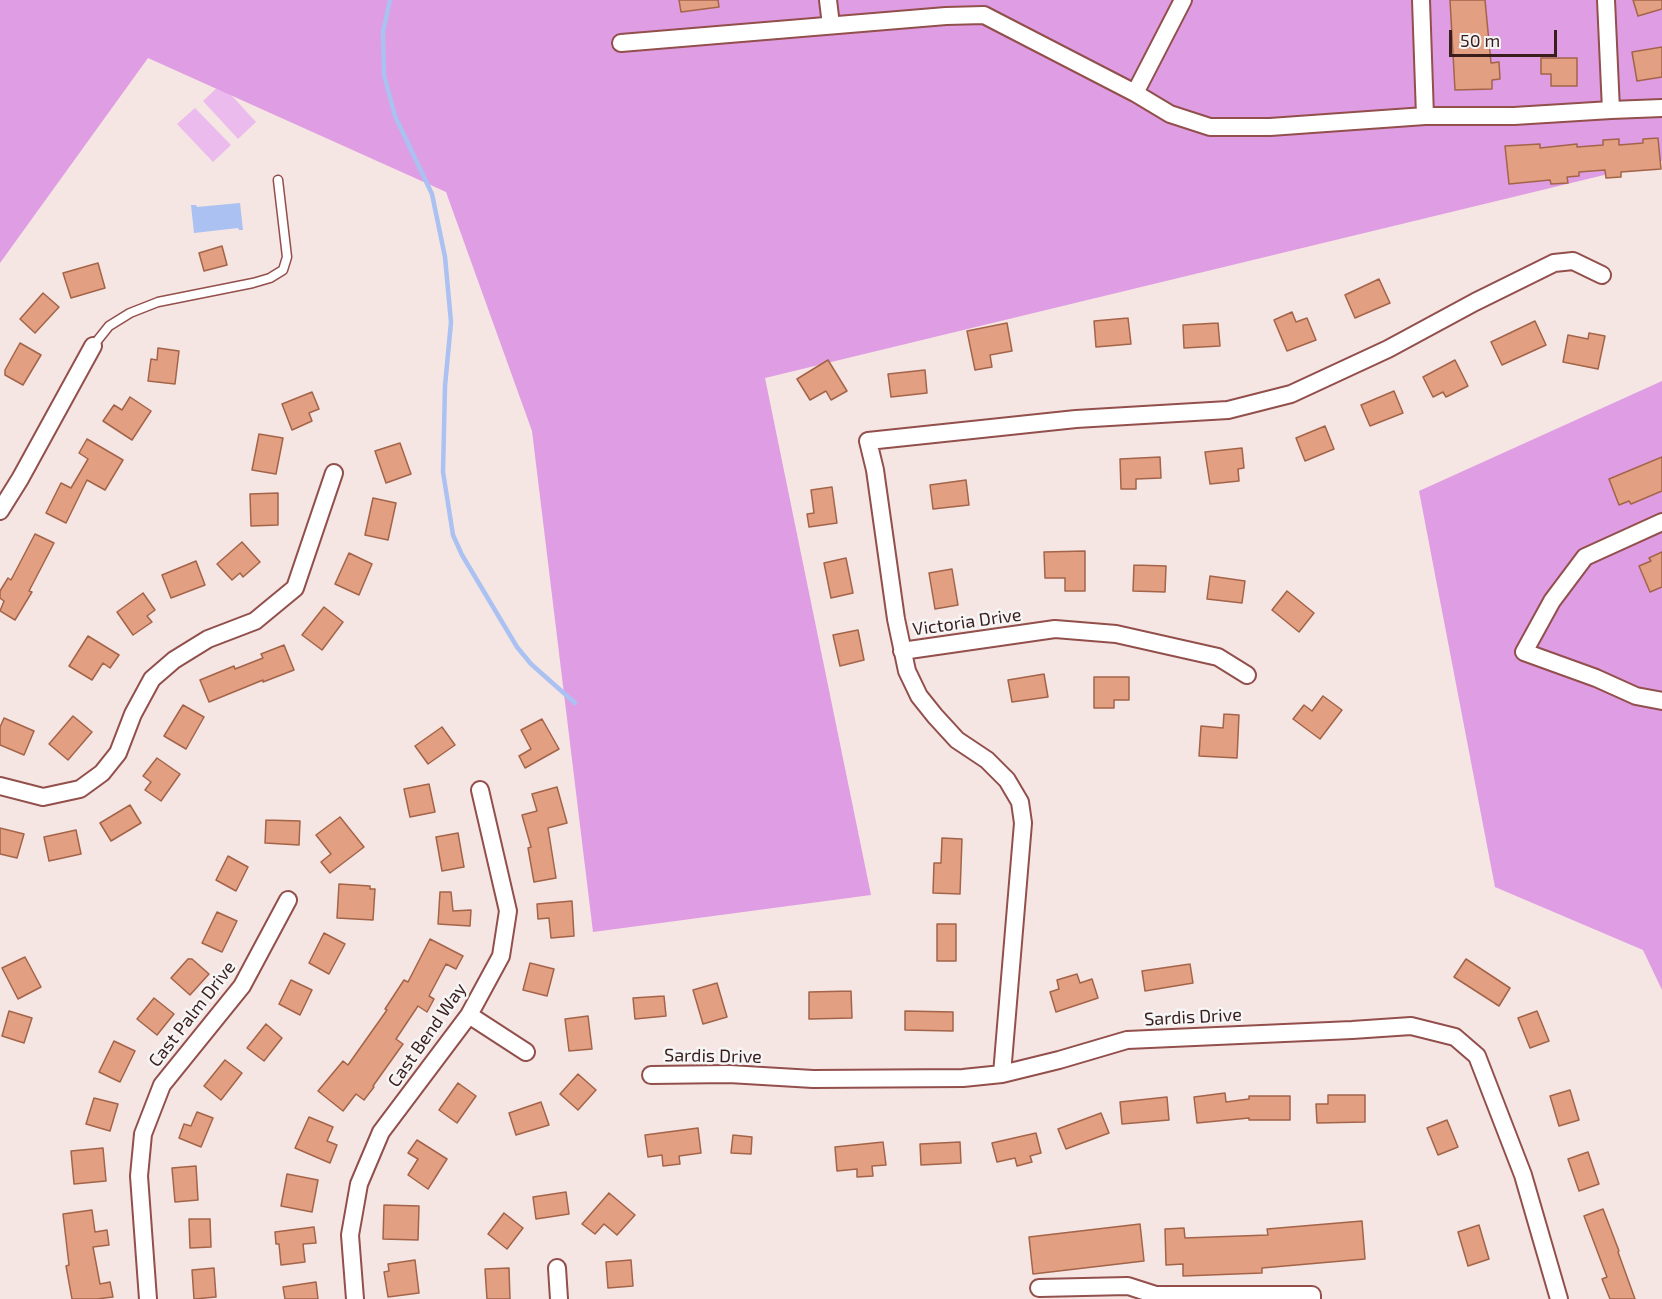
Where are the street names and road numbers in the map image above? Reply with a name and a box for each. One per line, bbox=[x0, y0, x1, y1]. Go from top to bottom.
street label: Victoria Drive bbox=[911, 604, 1023, 640]
street label: Cast Palm Drive bbox=[144, 957, 240, 1071]
street label: Cast Bend Way bbox=[383, 979, 471, 1091]
street label: Sardis Drive bbox=[1144, 1004, 1242, 1030]
street label: Sardis Drive bbox=[664, 1044, 762, 1068]

